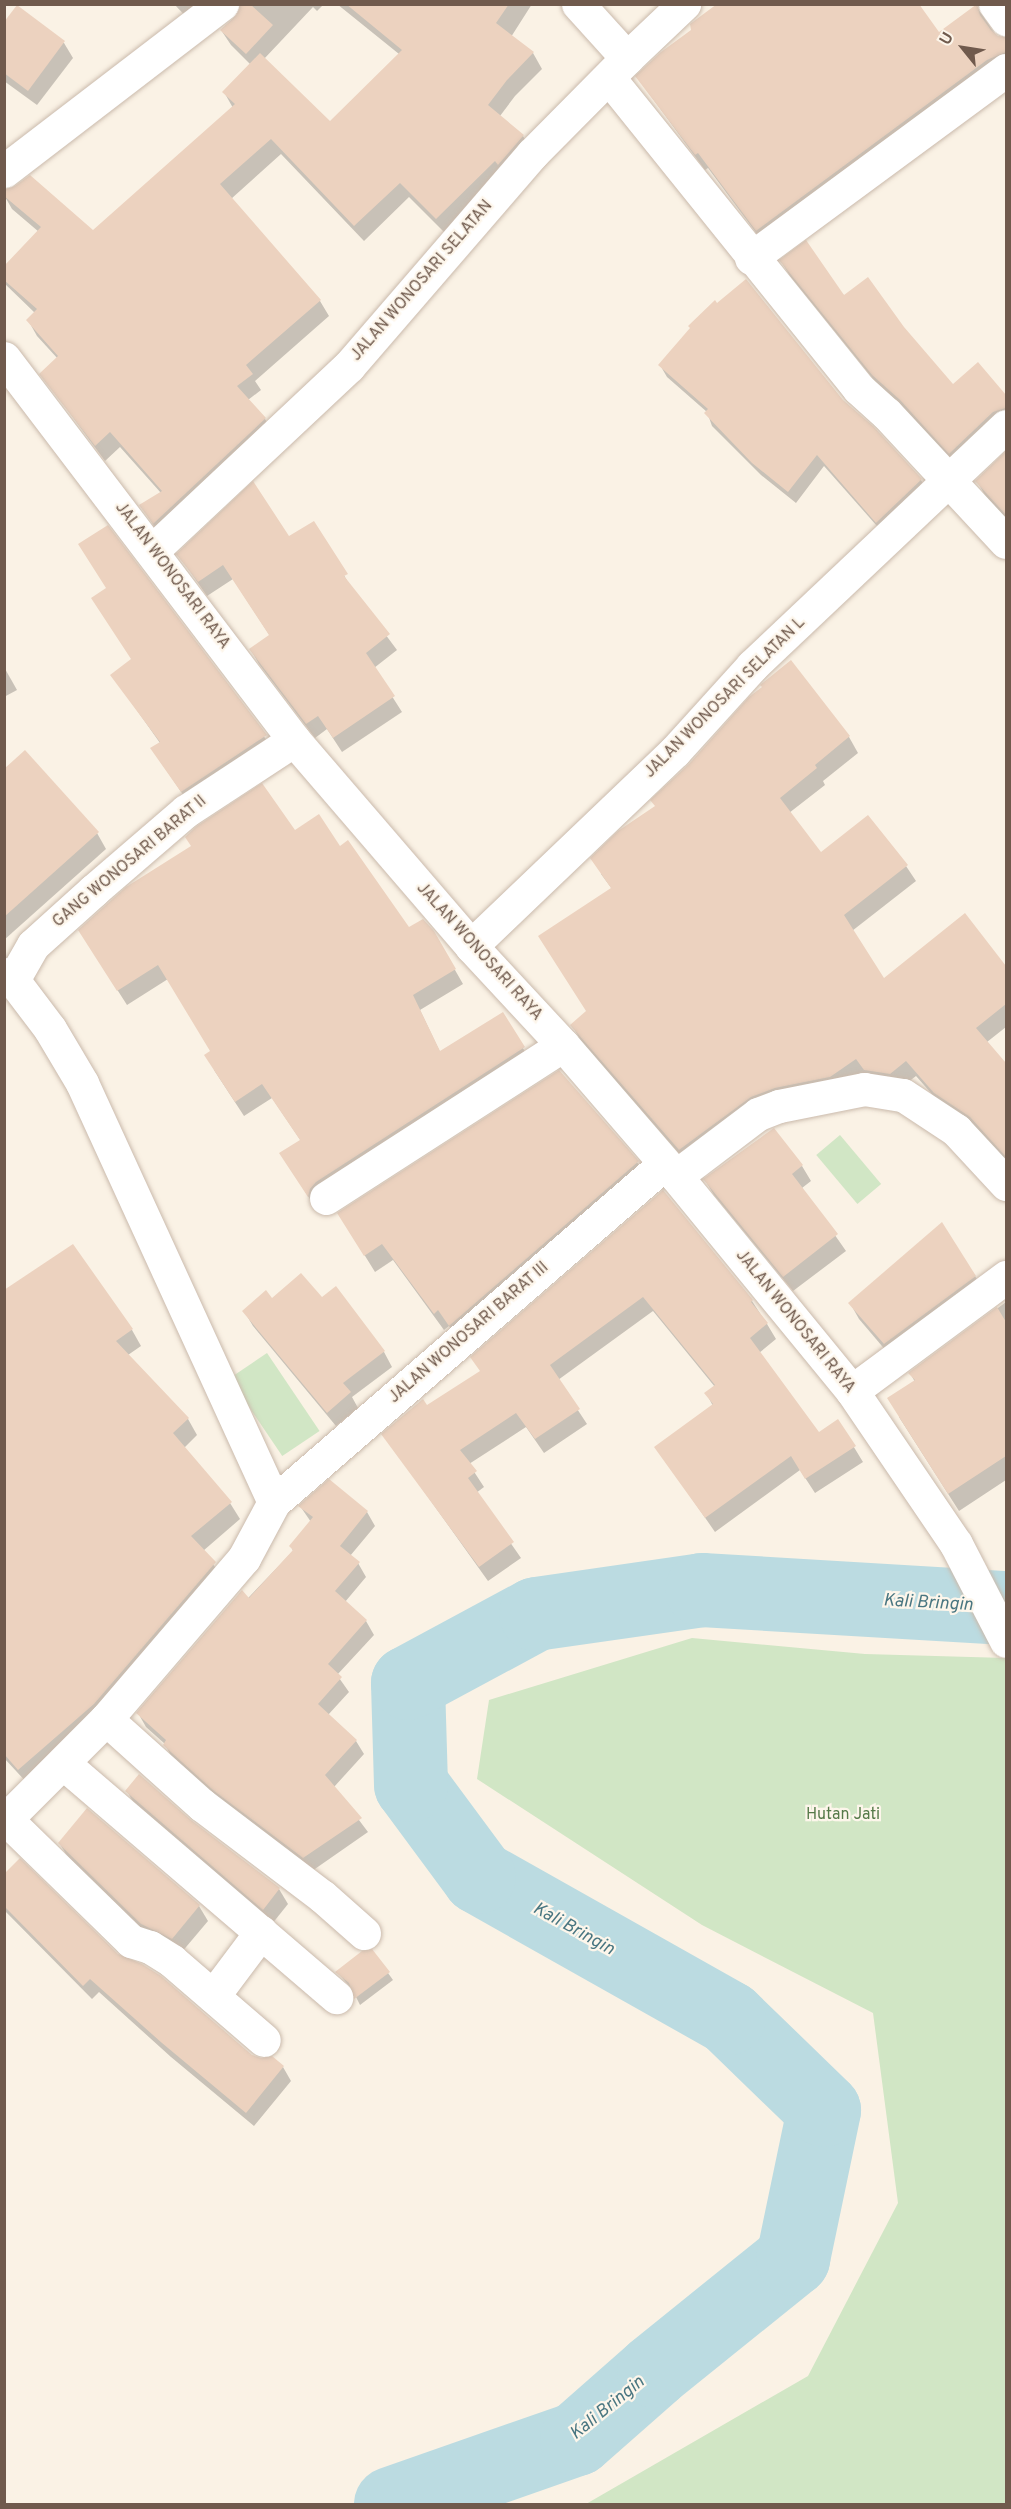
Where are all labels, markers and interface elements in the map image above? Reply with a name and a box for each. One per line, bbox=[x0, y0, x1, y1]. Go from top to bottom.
north arrow bbox=[933, 18, 993, 78]
text: U bbox=[936, 29, 959, 49]
street label: JALAN WONOSARI SELATAN bbox=[347, 197, 497, 365]
street label: JALAN WONOSARI RAYA bbox=[110, 499, 234, 653]
street label: JALAN WONOSARI SELATAN L bbox=[641, 614, 809, 782]
street label: GANG WONOSARI BARAT II bbox=[49, 792, 211, 932]
street label: JALAN WONOSARI RAYA bbox=[412, 879, 546, 1025]
street label: JALAN WONOSARI RAYA bbox=[731, 1246, 859, 1398]
street label: JALAN WONOSARI BARAT III bbox=[385, 1258, 553, 1408]
water label: Kali Bringin bbox=[883, 1591, 973, 1617]
park label: Hutan Jati bbox=[806, 1805, 880, 1825]
water label: Kali Bringin bbox=[529, 1899, 617, 1961]
water label: Kali Bringin bbox=[566, 2372, 650, 2446]

